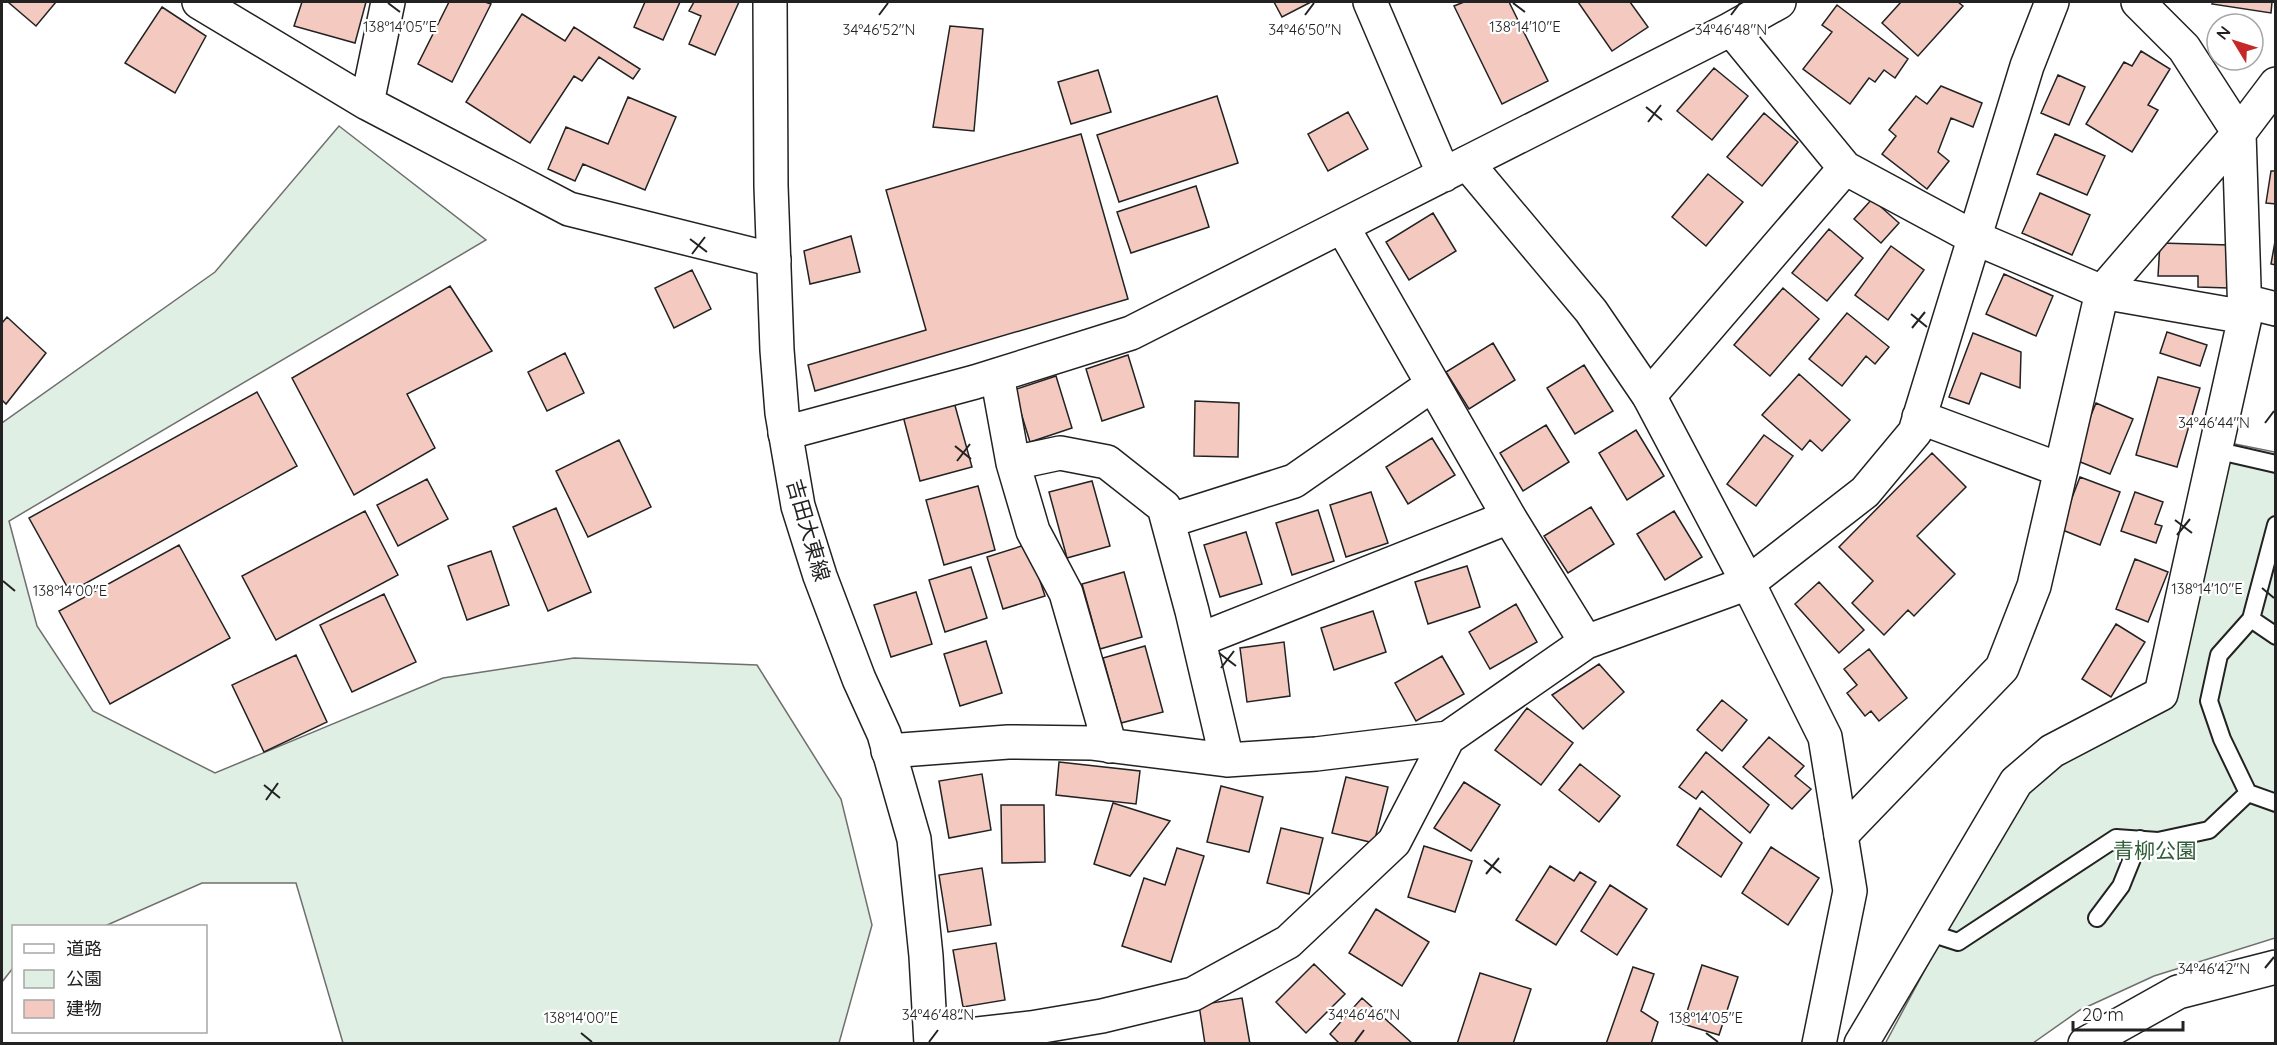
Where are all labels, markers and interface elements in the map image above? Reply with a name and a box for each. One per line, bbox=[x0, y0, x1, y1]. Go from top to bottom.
north arrow bbox=[2205, 12, 2265, 72]
text: 138°14'05"E bbox=[363, 17, 437, 36]
text: 138°14'10"E bbox=[1489, 17, 1561, 36]
text: 34°46'52"N bbox=[843, 20, 915, 39]
text: 34°46'50"N bbox=[1268, 20, 1342, 39]
text: 34°46'48"N bbox=[1695, 20, 1767, 39]
text: N bbox=[2212, 22, 2235, 44]
text: 34°46'44"N bbox=[2178, 413, 2250, 432]
street label: 吉田大東線 bbox=[782, 476, 836, 584]
text: 138°14'10"E bbox=[2171, 579, 2243, 598]
text: 138°14'00"E bbox=[33, 581, 107, 600]
park label: 青柳公園 bbox=[2113, 837, 2197, 863]
legend bbox=[12, 925, 207, 1033]
text: 道路 bbox=[66, 937, 102, 960]
text: 34°46'42"N bbox=[2178, 959, 2250, 978]
text: 公園 bbox=[66, 967, 102, 990]
scale bar bbox=[2073, 994, 2182, 1032]
text: 建物 bbox=[66, 997, 102, 1020]
text: 20 m bbox=[2082, 1003, 2124, 1026]
text: 34°46'48"N bbox=[902, 1005, 974, 1024]
text: 34°46'46"N bbox=[1328, 1005, 1400, 1024]
text: 138°14'00"E bbox=[544, 1008, 618, 1027]
text: 138°14'05"E bbox=[1669, 1008, 1743, 1027]

